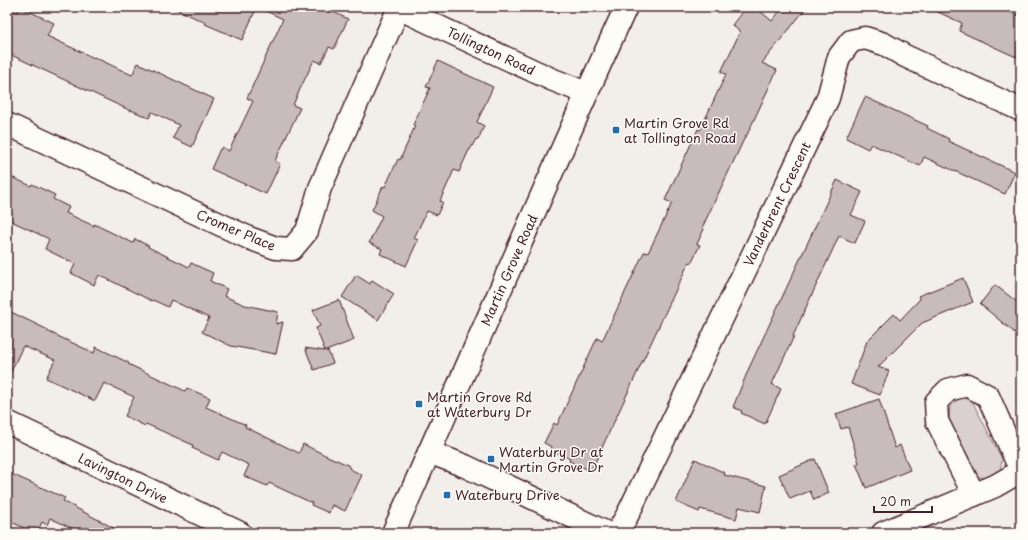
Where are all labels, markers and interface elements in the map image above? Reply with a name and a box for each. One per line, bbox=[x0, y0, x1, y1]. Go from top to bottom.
street label: Tollington Road bbox=[444, 22, 538, 79]
place label: Martin Grove Rd at Tollington Road bbox=[624, 113, 736, 147]
marker: Martin Grove Rd at Tollington Road bbox=[611, 125, 621, 135]
street label: Vanderbrent Crescent bbox=[738, 138, 815, 269]
street label: Cromer Place bbox=[194, 204, 279, 255]
street label: Martin Grove Road bbox=[475, 211, 542, 329]
place label: Martin Grove Rd at Waterbury Dr bbox=[427, 387, 532, 421]
marker: Martin Grove Rd at Waterbury Dr bbox=[414, 399, 424, 409]
place label: Waterbury Dr at Martin Grove Dr bbox=[499, 442, 603, 476]
street label: Lavington Drive bbox=[75, 448, 171, 507]
marker: Waterbury Dr at Martin Grove Dr bbox=[486, 454, 496, 464]
place label: Waterbury Drive bbox=[455, 485, 560, 504]
scale bar bbox=[874, 488, 932, 514]
marker: Waterbury Drive bbox=[442, 490, 452, 500]
text: 20 m bbox=[880, 492, 911, 510]

